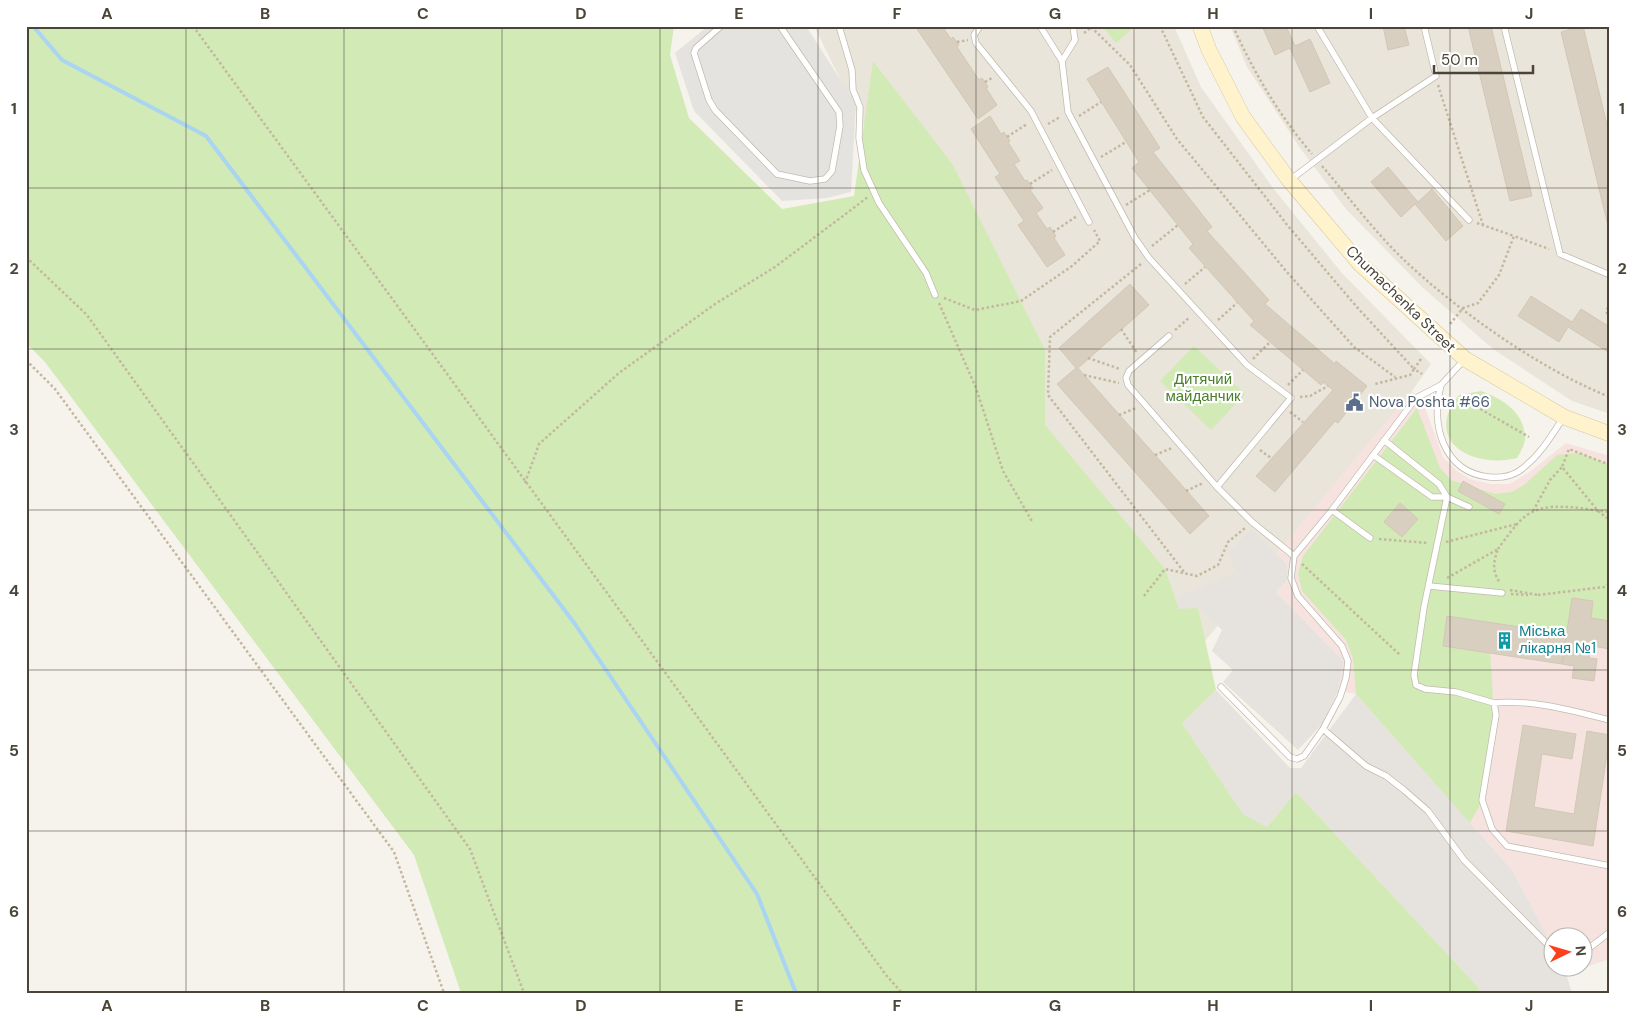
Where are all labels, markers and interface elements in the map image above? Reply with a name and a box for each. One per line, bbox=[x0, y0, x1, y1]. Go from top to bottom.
text: A bbox=[101, 3, 113, 24]
text: B bbox=[260, 3, 270, 24]
text: C bbox=[417, 3, 429, 24]
text: D bbox=[575, 3, 587, 24]
text: E bbox=[734, 3, 744, 24]
text: F bbox=[893, 3, 902, 24]
text: G bbox=[1049, 3, 1061, 24]
text: H bbox=[1207, 3, 1219, 24]
text: I bbox=[1369, 3, 1373, 24]
text: J bbox=[1525, 3, 1533, 24]
scale bar bbox=[1434, 42, 1532, 74]
text: 50 m bbox=[1441, 50, 1478, 70]
text: 1 bbox=[11, 98, 17, 119]
text: 1 bbox=[1619, 98, 1625, 119]
street label: Chumachenka Street bbox=[1342, 241, 1461, 357]
text: 2 bbox=[9, 258, 19, 279]
text: 2 bbox=[1617, 258, 1627, 279]
park label: Дитячий майданчик bbox=[1165, 369, 1241, 406]
public building icon: Nova Poshta #66 bbox=[1345, 392, 1365, 412]
place label: Nova Poshta #66 bbox=[1369, 392, 1490, 412]
text: 3 bbox=[9, 419, 19, 440]
text: 3 bbox=[1617, 419, 1627, 440]
text: 4 bbox=[9, 580, 19, 601]
text: 4 bbox=[1617, 580, 1627, 601]
place label: Міська лікарня №1 bbox=[1519, 621, 1596, 658]
building icon: Міська лікарня №1 bbox=[1495, 630, 1515, 650]
text: 5 bbox=[9, 740, 19, 761]
text: 5 bbox=[1617, 740, 1627, 761]
text: 6 bbox=[9, 901, 19, 922]
text: 6 bbox=[1617, 901, 1627, 922]
north arrow bbox=[1544, 926, 1594, 976]
text: N bbox=[1572, 945, 1590, 957]
text: A bbox=[101, 995, 113, 1016]
text: B bbox=[260, 995, 270, 1016]
text: C bbox=[417, 995, 429, 1016]
text: D bbox=[575, 995, 587, 1016]
text: E bbox=[734, 995, 744, 1016]
text: F bbox=[893, 995, 902, 1016]
text: G bbox=[1049, 995, 1061, 1016]
text: H bbox=[1207, 995, 1219, 1016]
text: I bbox=[1369, 995, 1373, 1016]
text: J bbox=[1525, 995, 1533, 1016]

